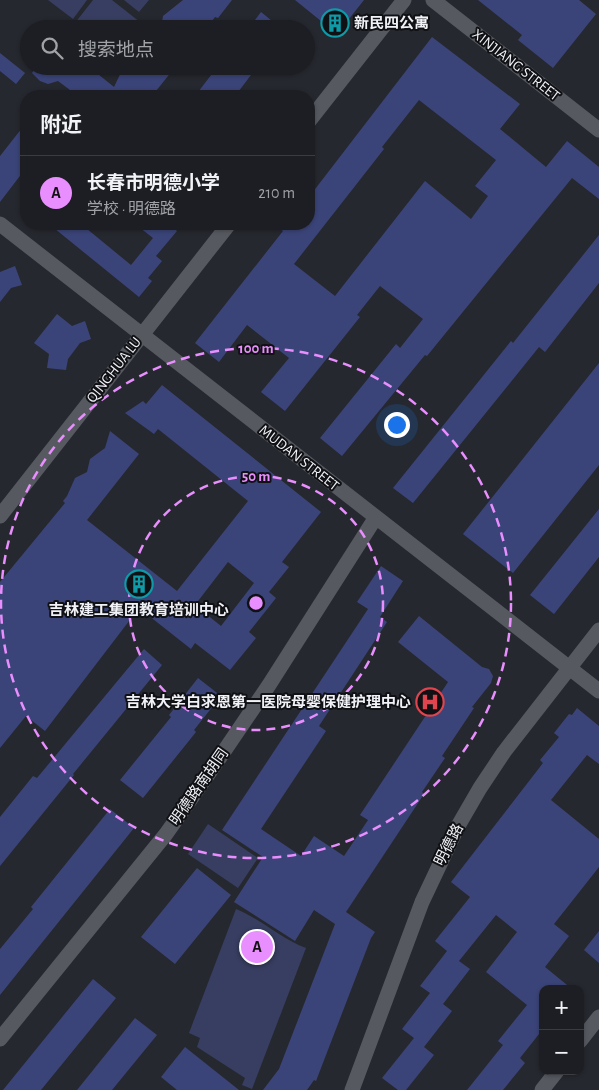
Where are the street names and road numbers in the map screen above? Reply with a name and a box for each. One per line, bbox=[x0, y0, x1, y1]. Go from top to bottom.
street label: XINJIANG STREET bbox=[469, 26, 563, 104]
street label: QINGHUA LU bbox=[84, 334, 144, 406]
street label: MUDAN STREET bbox=[256, 422, 342, 494]
street label: 明德路南胡同 bbox=[165, 745, 231, 828]
street label: 明德路 bbox=[430, 821, 466, 868]

